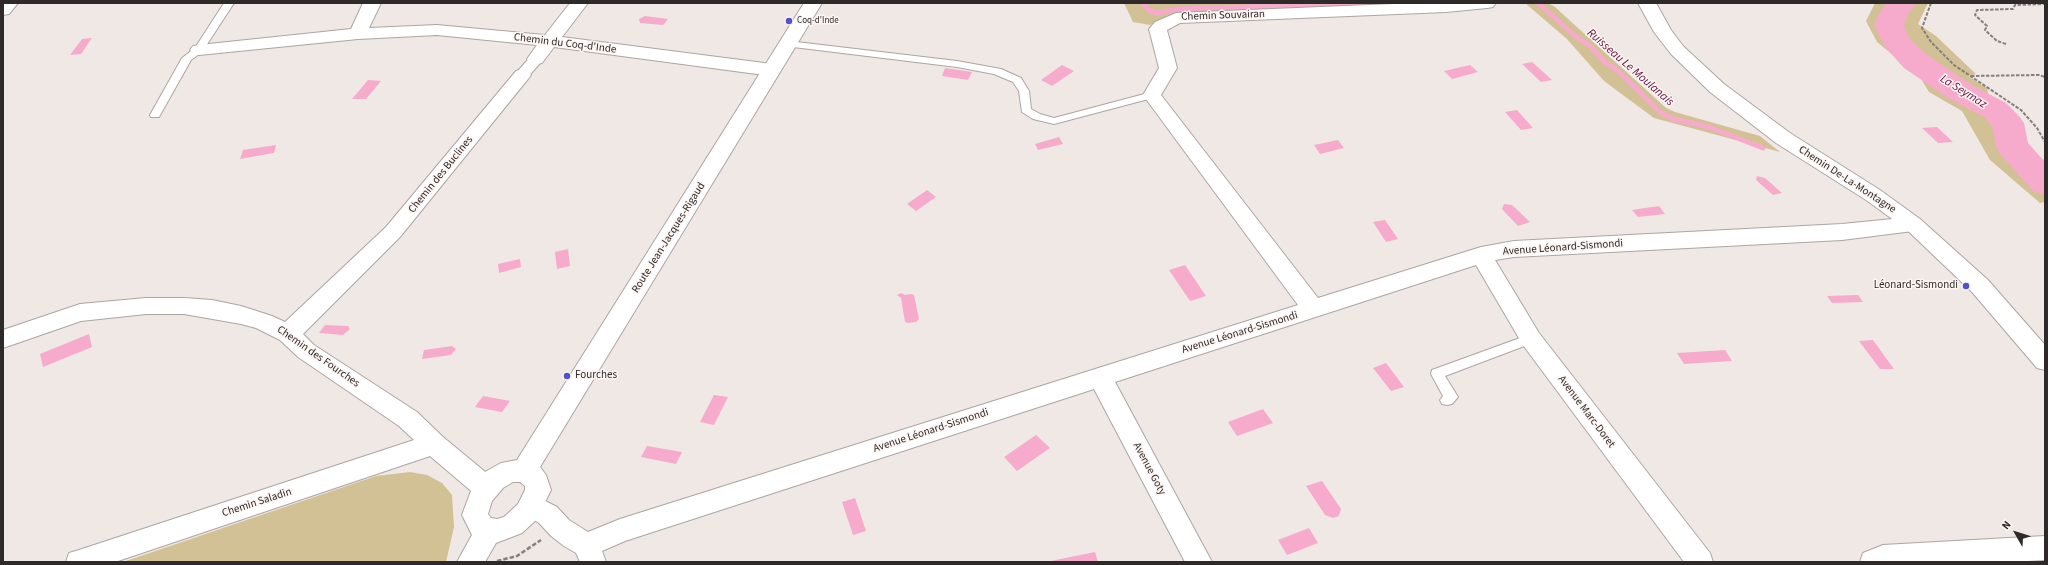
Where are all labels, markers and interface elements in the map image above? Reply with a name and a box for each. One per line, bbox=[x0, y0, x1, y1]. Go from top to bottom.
street label: Chemin Souvairan bbox=[1181, 8, 1265, 24]
marker: Coq-d'Inde bbox=[784, 16, 794, 26]
place label: Coq-d'Inde bbox=[797, 16, 839, 26]
water label: Ruisseau Le Moulanais bbox=[1584, 26, 1676, 110]
street label: Chemin du Coq-d'Inde bbox=[513, 31, 617, 57]
water label: La Seymaz bbox=[1937, 72, 1989, 112]
street label: Chemin des Buclines bbox=[406, 134, 476, 216]
street label: Chemin De-La-Montagne bbox=[1796, 143, 1898, 217]
street label: Route Jean-Jacques-Rigaud bbox=[630, 180, 708, 296]
street label: Avenue Léonard-Sismondi bbox=[1502, 237, 1624, 259]
place label: Léonard-Sismondi bbox=[1874, 279, 1958, 293]
marker: Léonard-Sismondi bbox=[1961, 281, 1971, 291]
street label: Avenue Léonard-Sismondi bbox=[1180, 309, 1300, 357]
street label: Chemin des Fourches bbox=[274, 323, 362, 391]
place label: Fourches bbox=[575, 369, 617, 383]
marker: Fourches bbox=[562, 371, 572, 381]
street label: Avenue Marc-Doret bbox=[1555, 373, 1617, 451]
street label: Avenue Léonard-Sismondi bbox=[872, 406, 990, 456]
street label: Avenue Goty bbox=[1130, 441, 1168, 497]
street label: Chemin Saladin bbox=[221, 486, 293, 520]
north arrow bbox=[1996, 513, 2036, 553]
text: N bbox=[1998, 518, 2014, 533]

